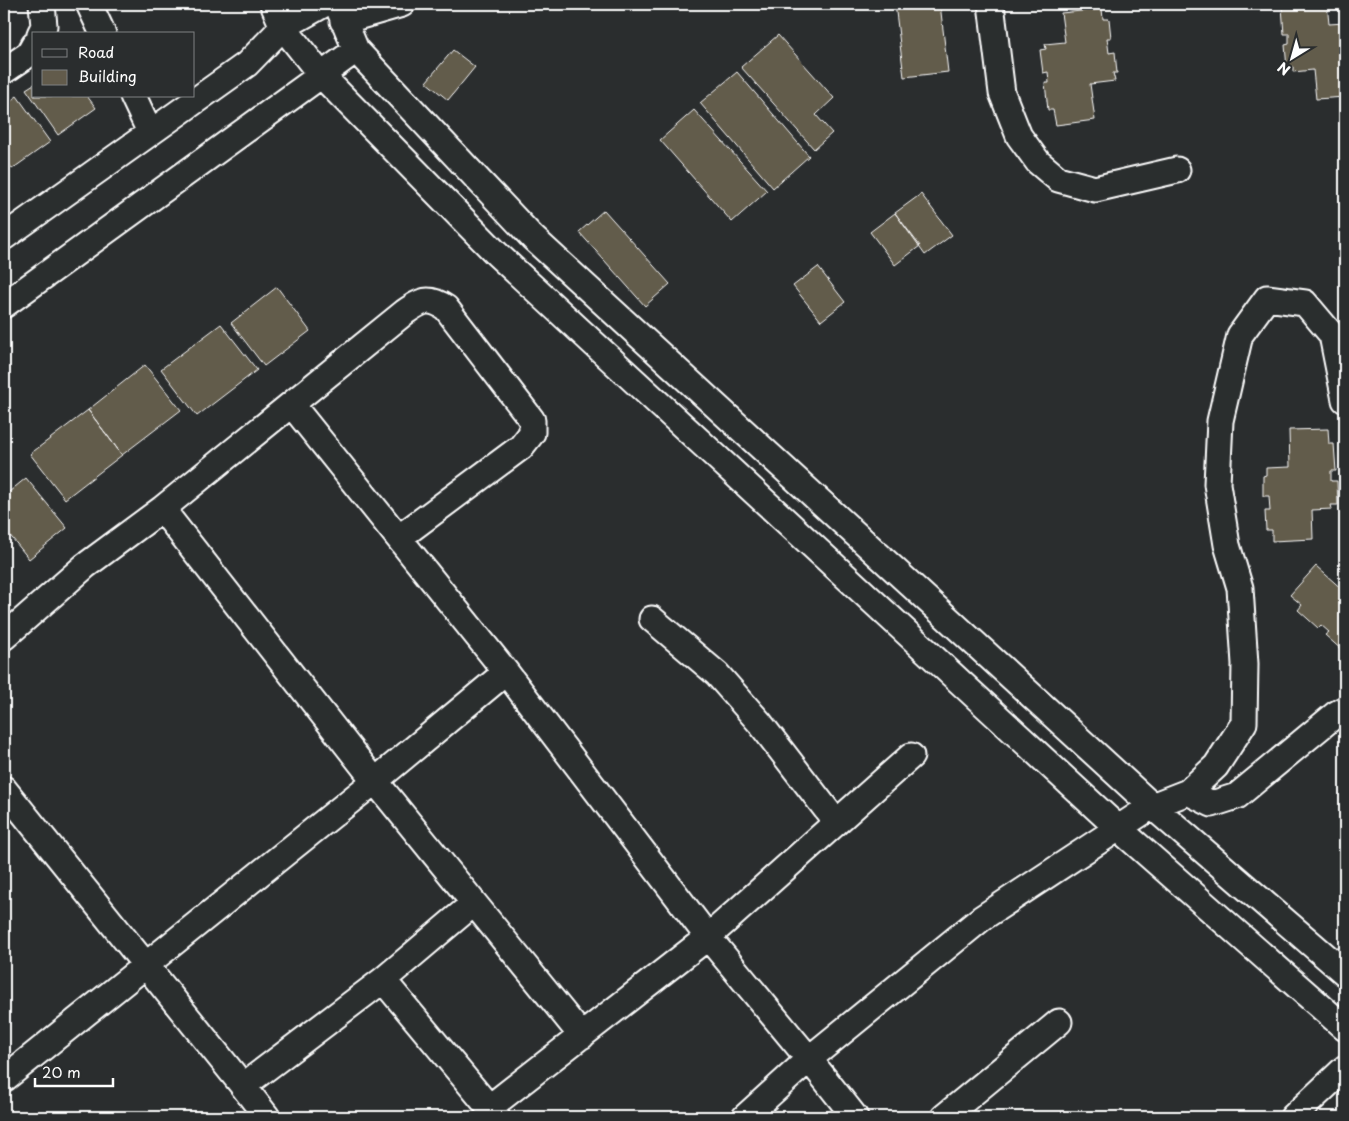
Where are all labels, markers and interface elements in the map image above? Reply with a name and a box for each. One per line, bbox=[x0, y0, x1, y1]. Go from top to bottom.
legend bbox=[32, 32, 195, 98]
north arrow bbox=[1266, 32, 1316, 82]
text: Road bbox=[78, 40, 114, 63]
text: N bbox=[1273, 57, 1295, 81]
text: Building bbox=[78, 64, 137, 87]
scale bar bbox=[35, 1056, 112, 1088]
text: 20 m bbox=[42, 1060, 81, 1083]

